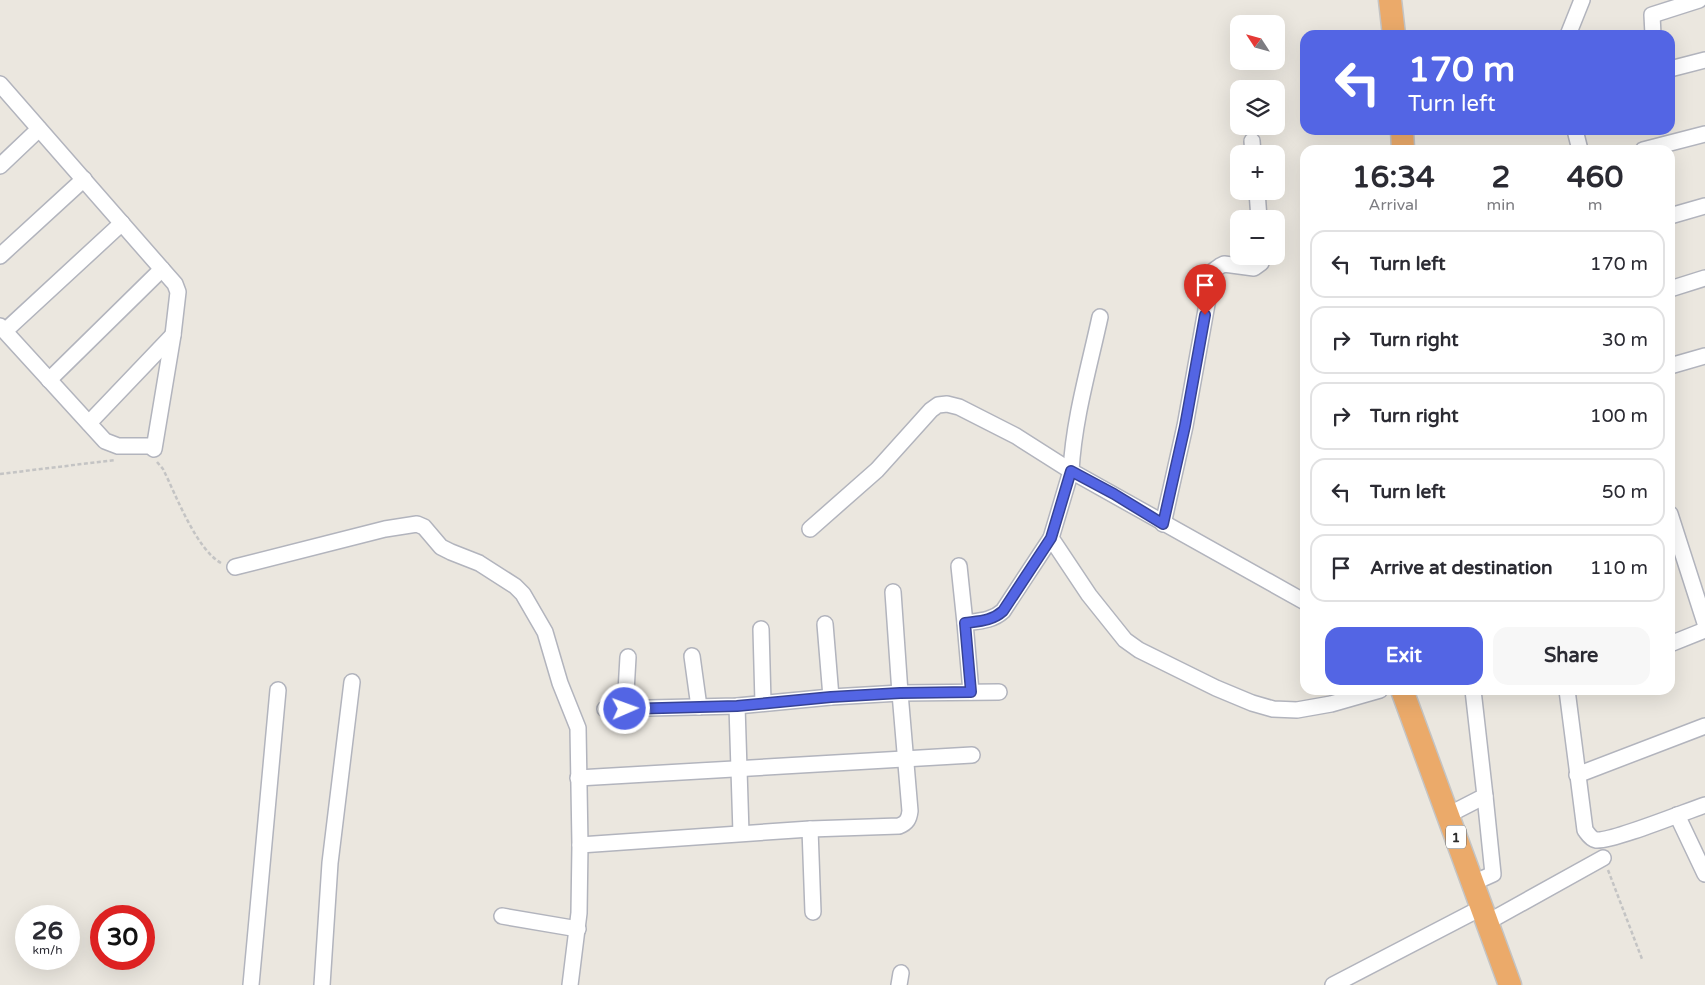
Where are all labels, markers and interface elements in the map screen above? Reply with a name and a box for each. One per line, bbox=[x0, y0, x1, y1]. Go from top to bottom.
north arrow bbox=[1230, 15, 1285, 70]
map controls bbox=[1230, 15, 1285, 265]
text: 170 m bbox=[1408, 49, 1515, 91]
icon: left bbox=[1325, 50, 1390, 115]
button: layers bbox=[1230, 80, 1285, 135]
text: Turn left bbox=[1408, 91, 1496, 117]
button: + bbox=[1230, 145, 1285, 200]
text: 16:34 bbox=[1352, 159, 1435, 196]
text: 2 bbox=[1491, 159, 1510, 196]
text: 460 bbox=[1567, 159, 1623, 196]
text: Arrival bbox=[1369, 195, 1418, 215]
text: min bbox=[1487, 195, 1515, 215]
text: m bbox=[1588, 195, 1602, 215]
button: − bbox=[1230, 210, 1285, 265]
icon: left bbox=[1327, 250, 1355, 278]
text: Turn left bbox=[1370, 253, 1446, 275]
text: 170 m bbox=[1590, 253, 1648, 275]
pin bbox=[1184, 264, 1226, 315]
icon: arrive bbox=[1191, 271, 1219, 299]
icon: right bbox=[1327, 326, 1355, 354]
text: Turn right bbox=[1370, 329, 1458, 351]
text: 30 m bbox=[1602, 329, 1648, 351]
icon: right bbox=[1327, 402, 1355, 430]
text: Turn right bbox=[1370, 405, 1458, 427]
text: 100 m bbox=[1590, 405, 1648, 427]
icon: left bbox=[1327, 478, 1355, 506]
text: Turn left bbox=[1370, 481, 1446, 503]
text: 50 m bbox=[1602, 481, 1648, 503]
icon: arrive bbox=[1327, 554, 1355, 582]
text: Arrive at destination bbox=[1370, 557, 1553, 579]
text: 110 m bbox=[1590, 557, 1648, 579]
button: Exit bbox=[1325, 627, 1483, 685]
button: Share bbox=[1493, 627, 1650, 685]
position arrow bbox=[598, 682, 650, 734]
road number: 1 bbox=[1446, 826, 1466, 849]
speed limit sign: 30 bbox=[90, 905, 155, 970]
text: 26 bbox=[32, 916, 63, 946]
text: km/h bbox=[32, 943, 63, 957]

